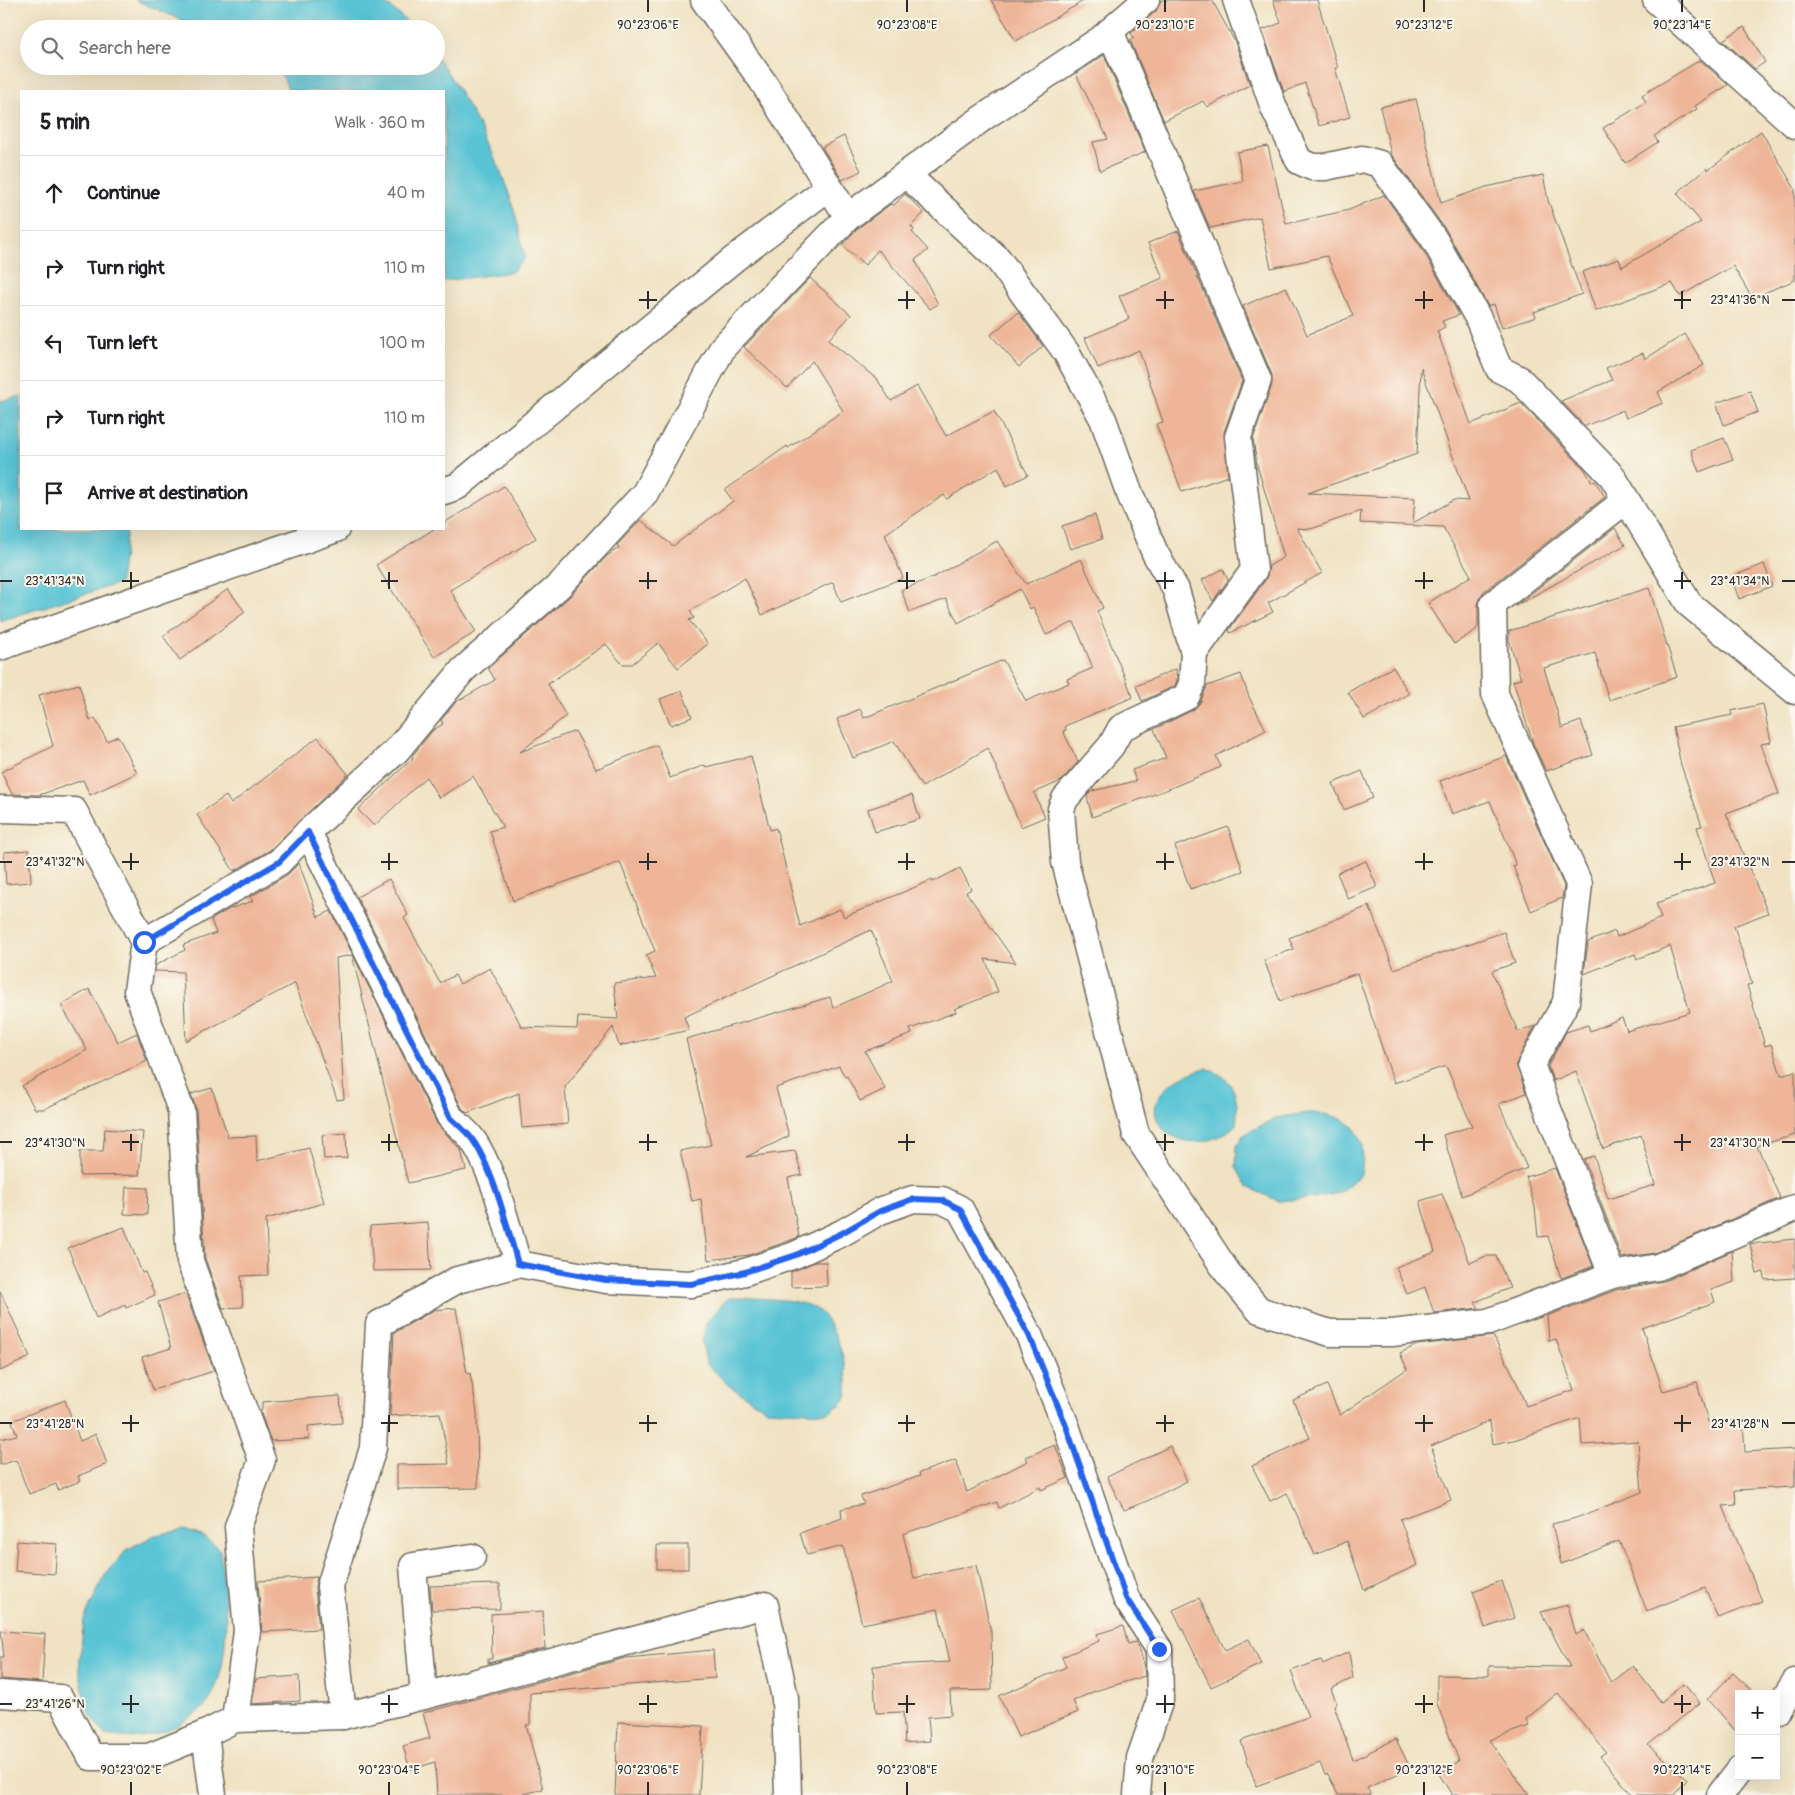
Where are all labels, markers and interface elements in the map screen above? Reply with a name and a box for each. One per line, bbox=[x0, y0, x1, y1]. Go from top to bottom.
text: 90°23'06"E bbox=[617, 18, 679, 33]
text: 90°23'08"E bbox=[877, 18, 937, 33]
text: 90°23'10"E bbox=[1135, 18, 1195, 33]
text: 90°23'12"E bbox=[1395, 18, 1453, 33]
text: 90°23'14"E bbox=[1653, 18, 1711, 33]
search box bbox=[20, 20, 445, 75]
icon: search bbox=[38, 34, 66, 62]
text: Search here bbox=[78, 36, 171, 60]
text: 5 min bbox=[40, 109, 90, 136]
text: Walk · 360 m bbox=[334, 113, 425, 133]
icon: ahead bbox=[40, 179, 68, 207]
text: Continue bbox=[87, 181, 160, 205]
text: 40 m bbox=[387, 183, 425, 203]
icon: right bbox=[40, 254, 68, 282]
text: Turn right bbox=[87, 256, 165, 280]
text: 110 m bbox=[384, 258, 425, 278]
text: 23°41'36"N bbox=[1711, 293, 1770, 308]
icon: left bbox=[40, 329, 68, 357]
text: Turn left bbox=[87, 331, 157, 355]
text: 100 m bbox=[379, 333, 425, 353]
icon: right bbox=[40, 404, 68, 432]
text: Turn right bbox=[87, 406, 165, 430]
text: 110 m bbox=[384, 408, 425, 428]
icon: arrive bbox=[40, 479, 68, 507]
text: Arrive at destination bbox=[87, 481, 248, 505]
text: 23°41'34"N bbox=[26, 574, 84, 589]
text: 23°41'34"N bbox=[1711, 574, 1769, 589]
text: 23°41'32"N bbox=[26, 855, 84, 870]
text: 23°41'32"N bbox=[1711, 855, 1769, 870]
route start bbox=[133, 931, 156, 954]
text: 23°41'30"N bbox=[25, 1136, 85, 1151]
text: 23°41'30"N bbox=[1710, 1136, 1770, 1151]
text: 23°41'28"N bbox=[26, 1417, 84, 1432]
text: 23°41'28"N bbox=[1711, 1417, 1769, 1432]
route end bbox=[1148, 1638, 1171, 1661]
map controls bbox=[1735, 1690, 1780, 1780]
button: + bbox=[1735, 1690, 1780, 1735]
text: 23°41'26"N bbox=[25, 1697, 85, 1712]
button: − bbox=[1735, 1735, 1780, 1780]
text: 90°23'02"E bbox=[100, 1763, 162, 1778]
text: 90°23'04"E bbox=[358, 1763, 420, 1778]
text: 90°23'06"E bbox=[617, 1763, 679, 1778]
text: 90°23'08"E bbox=[877, 1763, 937, 1778]
text: 90°23'10"E bbox=[1135, 1763, 1195, 1778]
text: 90°23'12"E bbox=[1395, 1763, 1453, 1778]
text: 90°23'14"E bbox=[1653, 1763, 1711, 1778]

